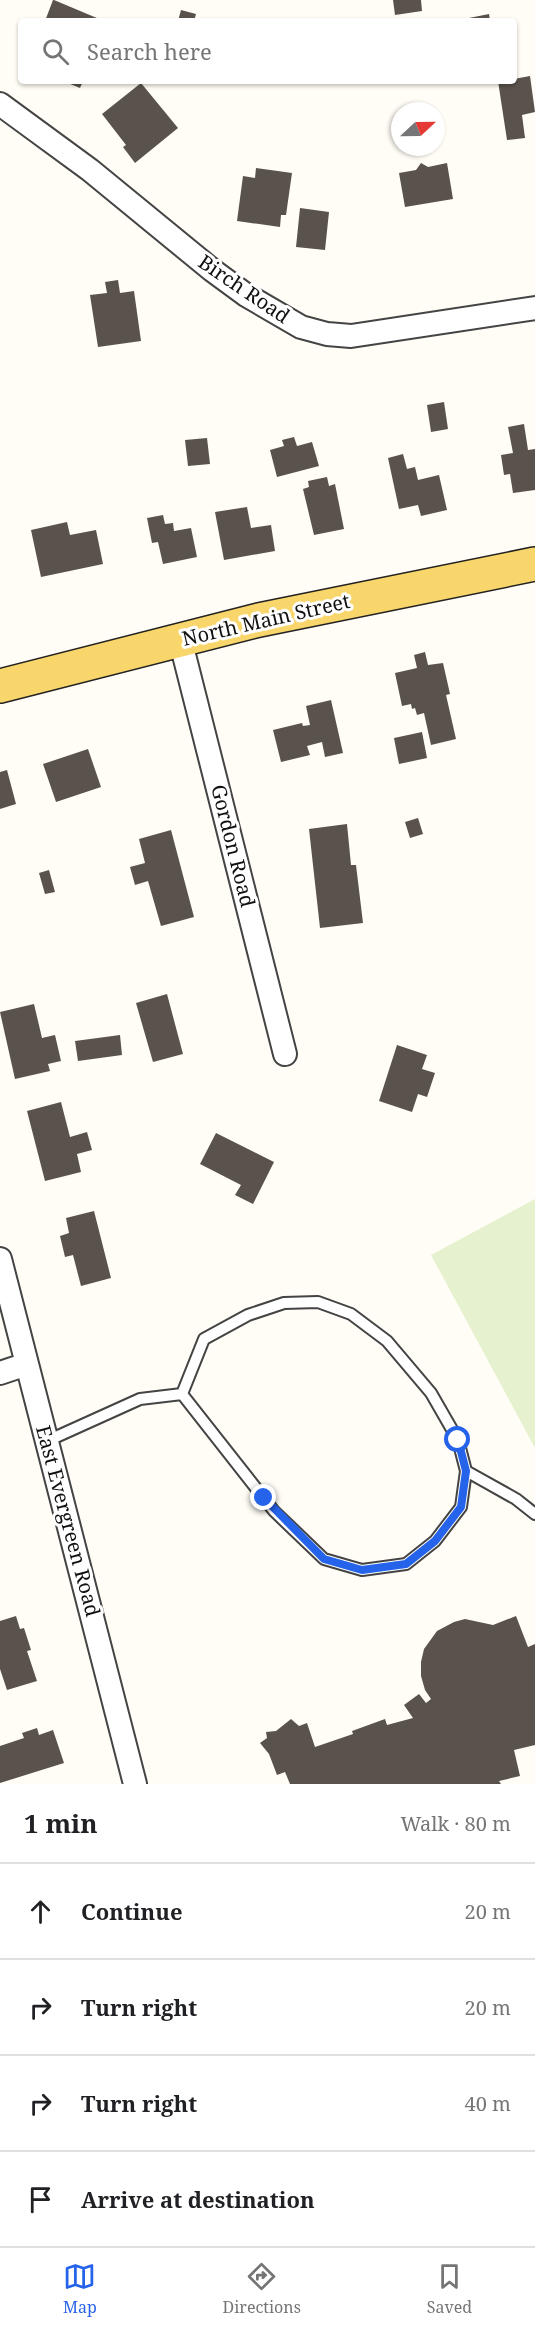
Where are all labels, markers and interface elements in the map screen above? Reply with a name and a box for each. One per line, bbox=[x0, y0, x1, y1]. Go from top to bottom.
search box bbox=[18, 18, 517, 84]
icon: search bbox=[39, 35, 72, 68]
text: Search here bbox=[87, 36, 212, 66]
north arrow bbox=[391, 102, 445, 156]
street label: Birch Road bbox=[193, 248, 295, 329]
street label: North Main Street bbox=[179, 587, 352, 652]
street label: Gordon Road bbox=[205, 782, 262, 910]
street label: East Evergreen Road bbox=[30, 1422, 107, 1620]
route start bbox=[444, 1426, 470, 1452]
route end bbox=[250, 1484, 276, 1510]
text: 1 min bbox=[24, 1805, 98, 1841]
text: Walk · 80 m bbox=[400, 1810, 511, 1837]
icon: ahead bbox=[24, 1895, 57, 1928]
text: Continue bbox=[81, 1896, 183, 1926]
text: 20 m bbox=[465, 1898, 511, 1925]
icon: right bbox=[24, 1991, 57, 2024]
text: Turn right bbox=[81, 1992, 197, 2022]
text: 20 m bbox=[465, 1994, 511, 2021]
icon: right bbox=[24, 2087, 57, 2120]
text: Turn right bbox=[81, 2088, 197, 2118]
text: 40 m bbox=[465, 2090, 511, 2117]
icon: arrive bbox=[24, 2183, 57, 2216]
text: Arrive at destination bbox=[81, 2184, 315, 2214]
tab: Map bbox=[63, 2260, 97, 2318]
tab: Directions bbox=[223, 2260, 301, 2318]
tab: Saved bbox=[427, 2260, 472, 2318]

